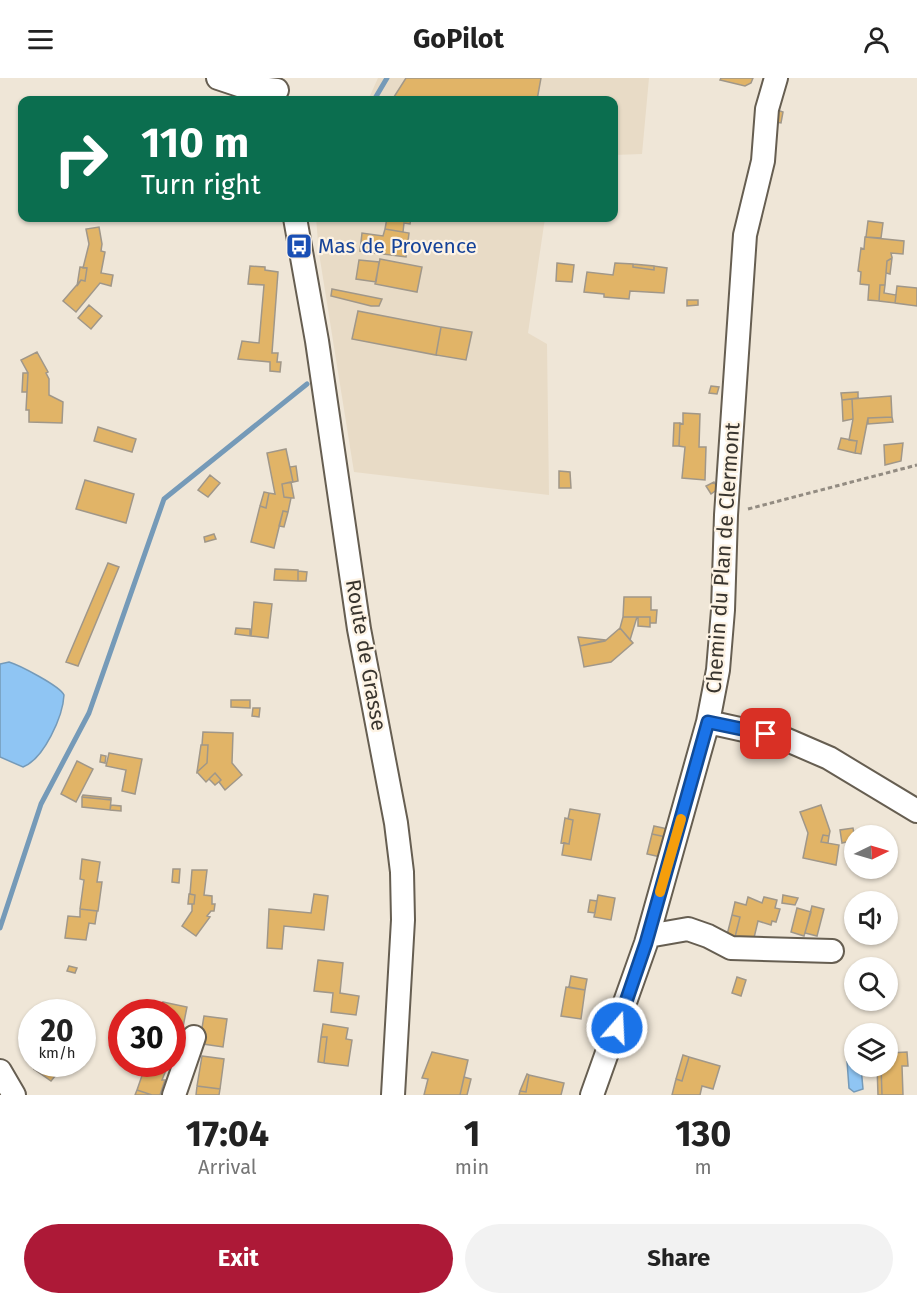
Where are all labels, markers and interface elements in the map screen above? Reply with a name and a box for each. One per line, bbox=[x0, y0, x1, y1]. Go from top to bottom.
icon: menu bbox=[24, 23, 57, 56]
text: GoPilot bbox=[413, 23, 504, 55]
icon: person bbox=[860, 23, 893, 56]
text: 110 m bbox=[141, 118, 249, 168]
icon: right bbox=[42, 120, 120, 198]
text: Turn right bbox=[141, 169, 261, 201]
bus stop icon: Mas de Provence bbox=[284, 231, 314, 261]
place label: Mas de Provence bbox=[318, 233, 477, 259]
street label: Chemin du Plan de Clermont bbox=[701, 421, 745, 694]
street label: Route de Grasse bbox=[340, 577, 392, 733]
pin bbox=[740, 708, 791, 759]
icon: arrive bbox=[749, 717, 782, 750]
north arrow bbox=[844, 825, 898, 879]
map controls bbox=[844, 825, 898, 1077]
button: sound bbox=[844, 891, 898, 945]
button: search bbox=[844, 957, 898, 1011]
position arrow bbox=[585, 996, 649, 1060]
speed limit sign: 30 bbox=[108, 999, 186, 1077]
text: 20 bbox=[40, 1013, 74, 1049]
button: layers bbox=[844, 1023, 898, 1077]
text: km/h bbox=[38, 1044, 76, 1062]
text: 17:04 bbox=[186, 1112, 269, 1156]
text: 1 bbox=[464, 1112, 480, 1156]
text: 130 bbox=[675, 1112, 731, 1156]
text: Arrival bbox=[198, 1155, 257, 1179]
text: min bbox=[455, 1155, 489, 1179]
text: m bbox=[695, 1155, 712, 1179]
button: Exit bbox=[24, 1224, 453, 1293]
button: Share bbox=[465, 1224, 893, 1293]

